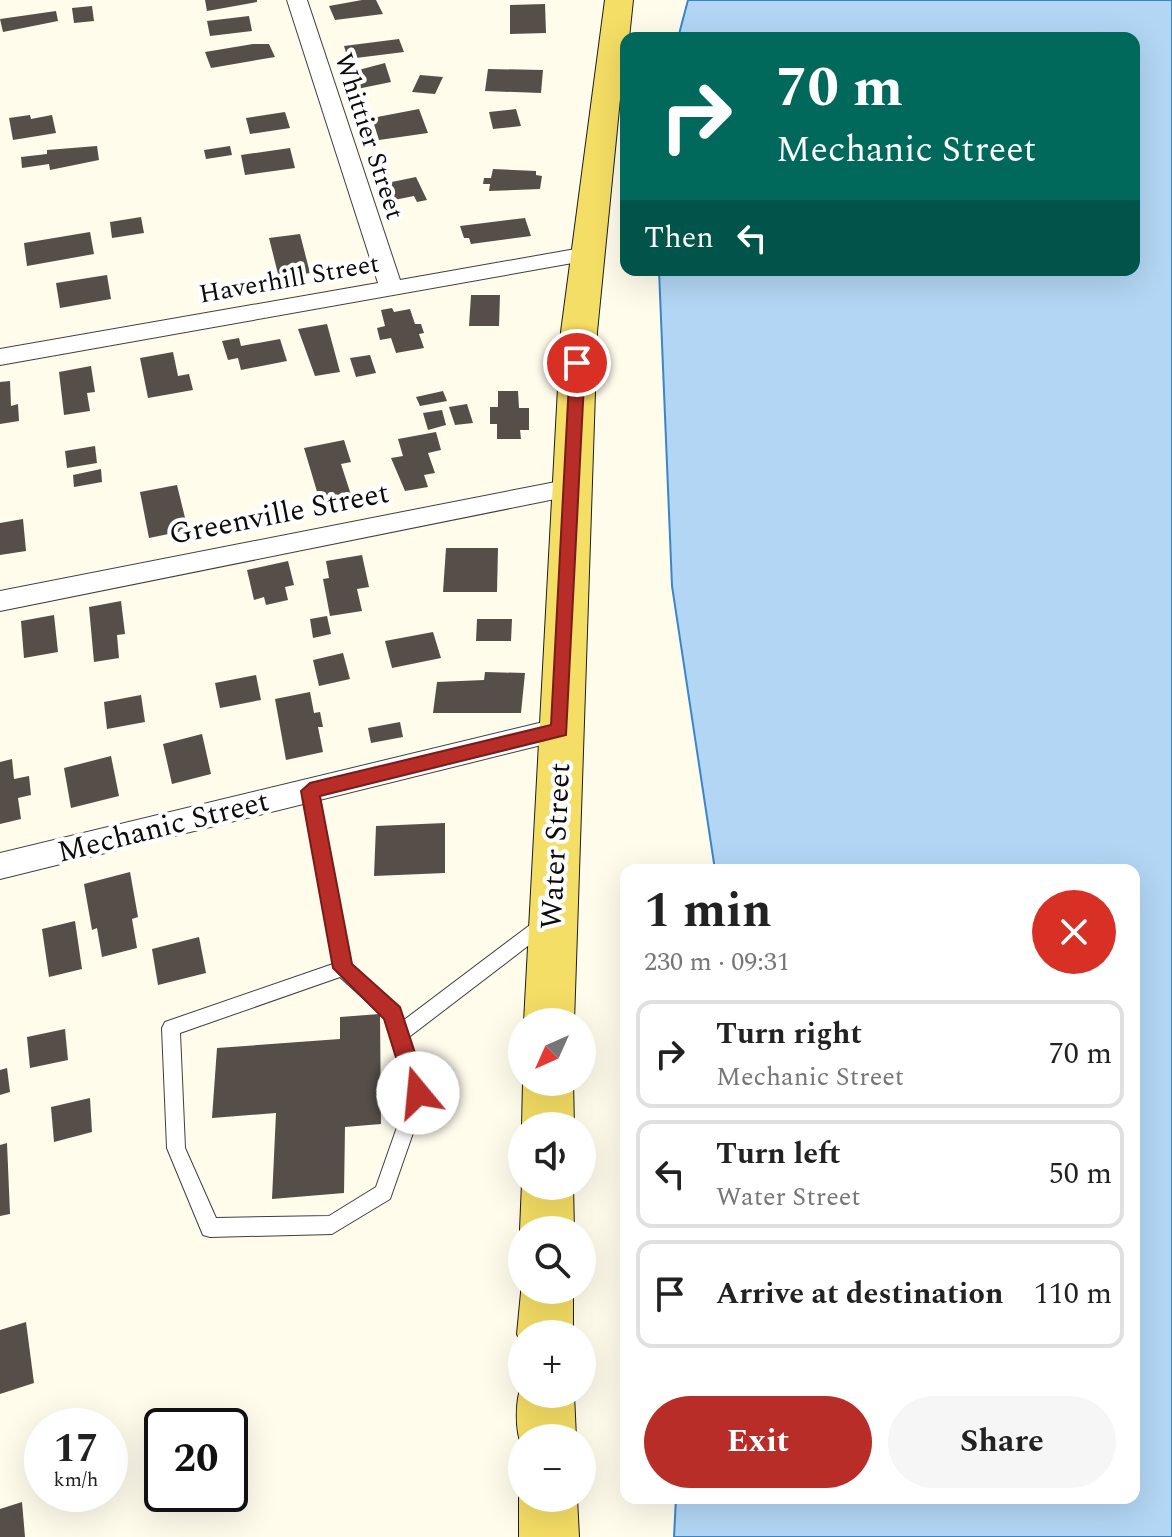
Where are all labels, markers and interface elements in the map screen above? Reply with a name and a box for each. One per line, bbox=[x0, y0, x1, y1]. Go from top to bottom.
text: 70 m bbox=[776, 46, 903, 131]
street label: Whittier Street bbox=[323, 48, 415, 225]
icon: right bbox=[644, 64, 748, 168]
text: Mechanic Street bbox=[776, 123, 1036, 178]
text: Then bbox=[644, 215, 714, 261]
icon: left bbox=[730, 216, 774, 260]
street label: Haverhill Street bbox=[196, 243, 382, 315]
pin bbox=[543, 329, 611, 397]
icon: arrive bbox=[555, 341, 599, 385]
street label: Greenville Street bbox=[165, 470, 393, 558]
street label: Water Street bbox=[529, 762, 583, 931]
street label: Mechanic Street bbox=[52, 778, 274, 876]
text: 1 min bbox=[644, 875, 772, 948]
button: close bbox=[1032, 890, 1116, 974]
text: 230 m · 09:31 bbox=[644, 942, 790, 982]
north arrow bbox=[508, 1008, 596, 1096]
map controls bbox=[508, 1008, 596, 1512]
text: Turn right bbox=[716, 1011, 862, 1057]
text: 70 m bbox=[1049, 1031, 1112, 1077]
icon: right bbox=[648, 1032, 692, 1076]
position arrow bbox=[376, 1051, 460, 1135]
text: Mechanic Street bbox=[716, 1057, 904, 1097]
button: sound bbox=[508, 1112, 596, 1200]
text: Turn left bbox=[716, 1131, 841, 1177]
text: 50 m bbox=[1049, 1151, 1112, 1197]
icon: left bbox=[648, 1152, 692, 1196]
text: Water Street bbox=[716, 1177, 861, 1217]
button: search bbox=[508, 1216, 596, 1304]
text: Arrive at destination bbox=[716, 1271, 1003, 1317]
text: 110 m bbox=[1034, 1271, 1112, 1317]
icon: arrive bbox=[648, 1272, 692, 1316]
button: + bbox=[508, 1320, 596, 1408]
button: Exit bbox=[644, 1396, 872, 1488]
button: Share bbox=[888, 1396, 1116, 1488]
speed limit sign: 20 bbox=[144, 1408, 248, 1512]
text: 17 bbox=[54, 1419, 98, 1480]
button: − bbox=[508, 1424, 596, 1512]
text: km/h bbox=[54, 1465, 99, 1495]

